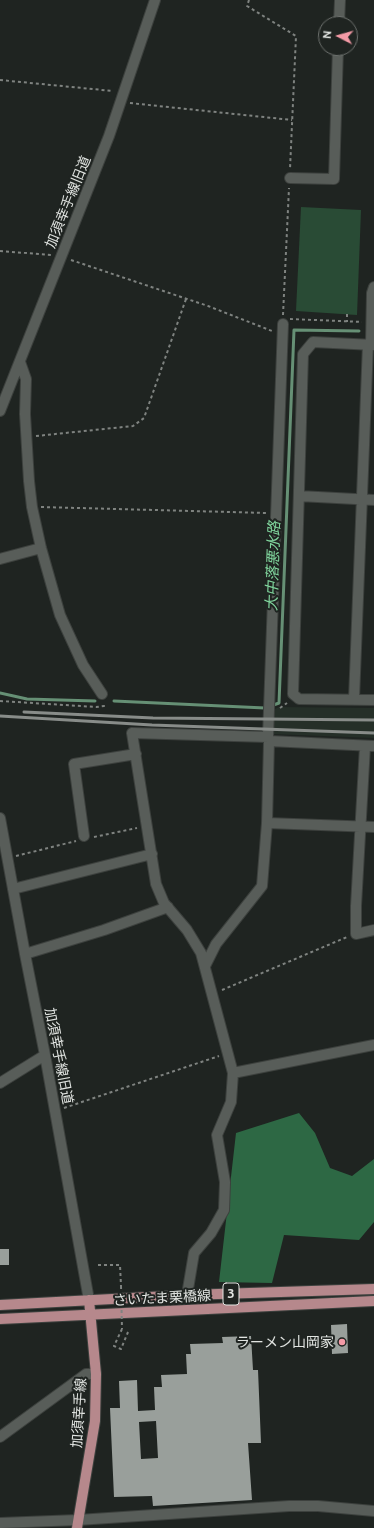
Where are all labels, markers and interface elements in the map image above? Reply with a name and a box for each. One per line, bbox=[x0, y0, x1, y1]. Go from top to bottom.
north arrow bbox=[318, 16, 358, 56]
text: N bbox=[321, 30, 333, 40]
street label: 加須幸手線旧道 bbox=[42, 153, 94, 251]
water label: 大中落悪水路 bbox=[262, 521, 284, 611]
street label: 加須幸手線旧道 bbox=[41, 1006, 77, 1106]
road number: 3 bbox=[223, 1283, 239, 1305]
street label: さいたま栗橋線 bbox=[113, 1287, 211, 1309]
place label: ラーメン山岡家 bbox=[236, 1334, 334, 1350]
marker: ラーメン山岡家 bbox=[337, 1337, 347, 1347]
street label: 加須幸手線 bbox=[68, 1377, 90, 1449]

